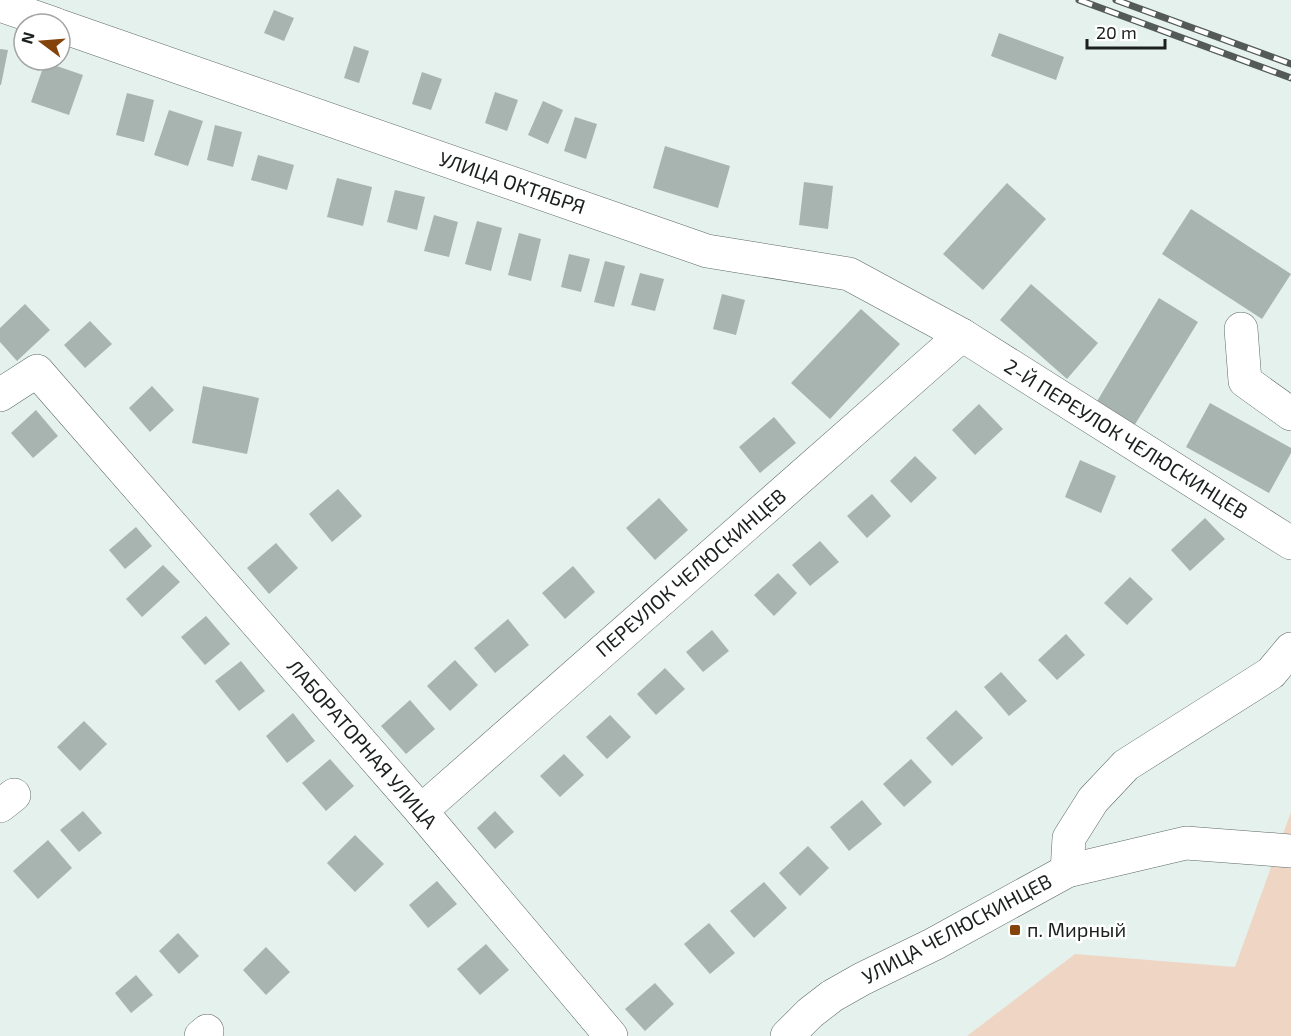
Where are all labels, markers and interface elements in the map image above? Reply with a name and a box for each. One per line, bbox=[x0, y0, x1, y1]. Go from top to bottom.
north arrow bbox=[12, 12, 72, 72]
scale bar bbox=[1087, 12, 1165, 50]
text: 20 m bbox=[1096, 21, 1137, 43]
text: N bbox=[16, 30, 38, 46]
street label: УЛИЦА ОКТЯБРЯ bbox=[436, 146, 589, 218]
street label: 2-Й ПЕРЕУЛОК ЧЕЛЮСКИНЦЕВ bbox=[1000, 353, 1253, 523]
street label: ПЕРЕУЛОК ЧЕЛЮСКИНЦЕВ bbox=[590, 483, 790, 661]
street label: ЛАБОРАТОРНАЯ УЛИЦА bbox=[283, 654, 443, 833]
street label: УЛИЦА ЧЕЛЮСКИНЦЕВ bbox=[858, 868, 1055, 988]
place label: п. Мирный bbox=[1027, 917, 1126, 941]
marker: п. Мирный bbox=[1008, 923, 1022, 937]

